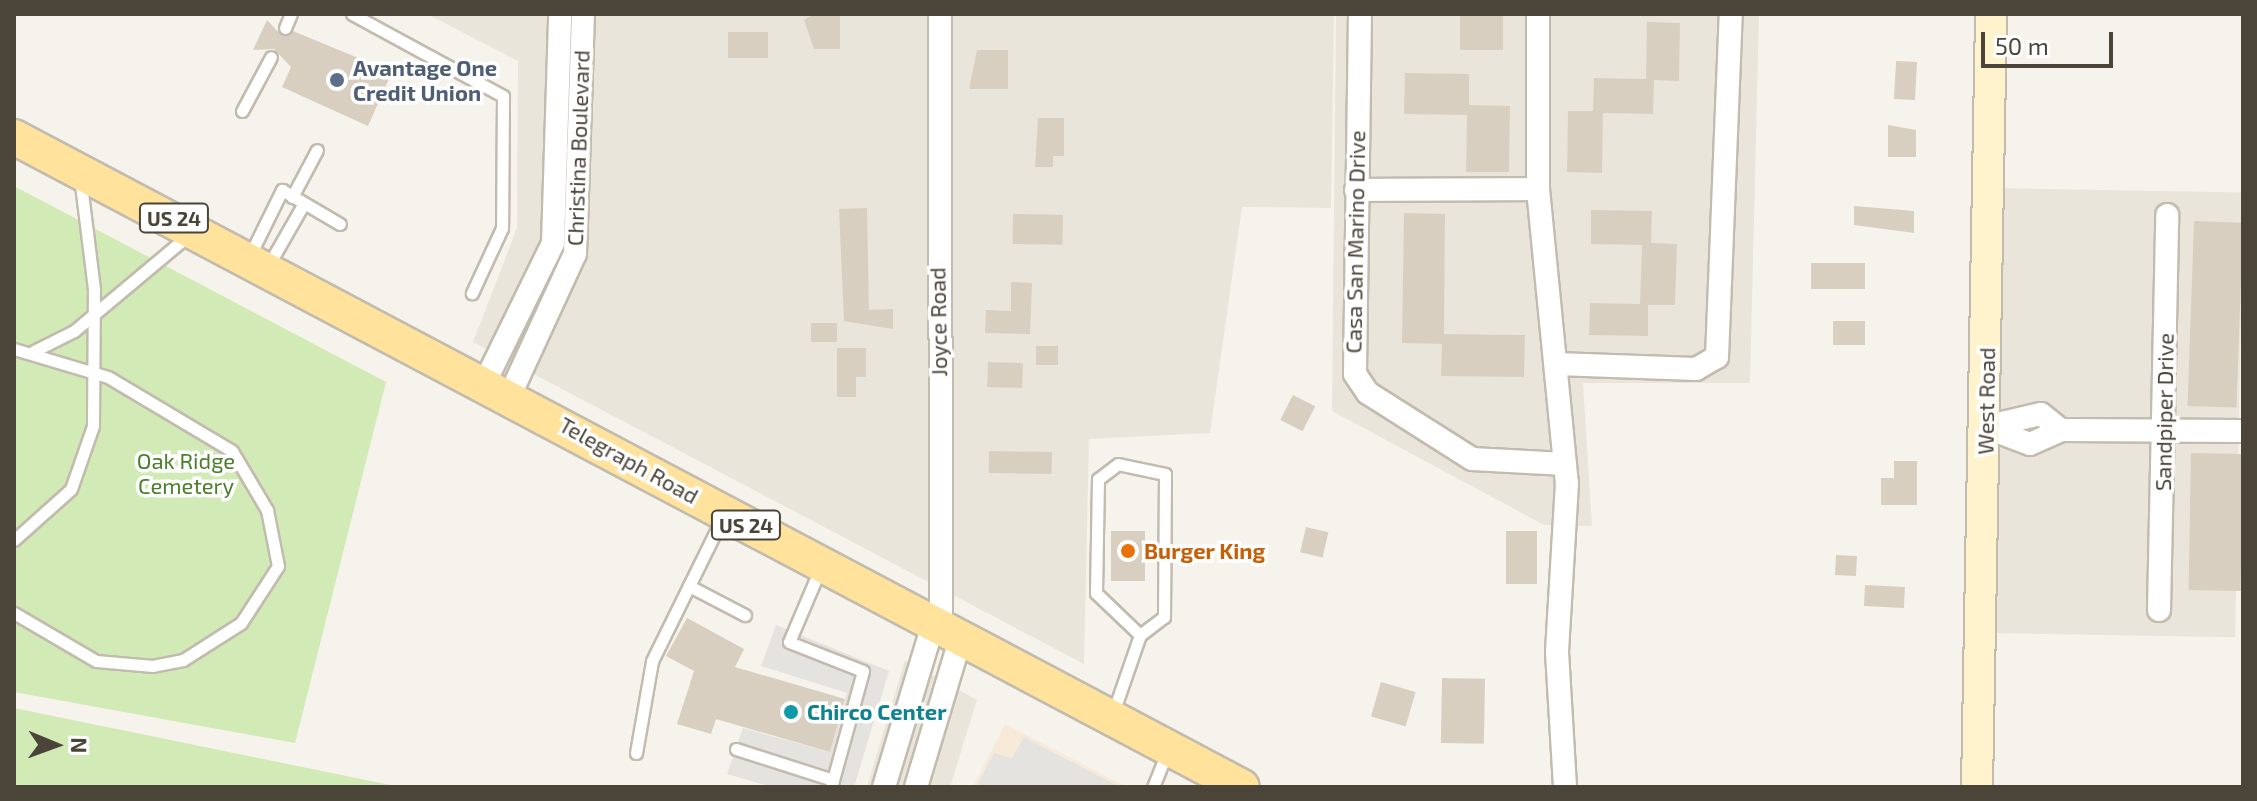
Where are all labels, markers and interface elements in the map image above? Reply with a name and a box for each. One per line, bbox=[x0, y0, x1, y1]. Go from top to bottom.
scale bar bbox=[1985, 16, 2117, 66]
text: 50 m bbox=[1995, 31, 2049, 60]
street label: Christina Boulevard bbox=[561, 50, 595, 246]
place label: Avantage One Credit Union bbox=[353, 54, 497, 106]
marker: Avantage One Credit Union bbox=[328, 71, 346, 89]
street label: Casa San Marino Drive bbox=[1340, 130, 1370, 354]
road number: US 24 bbox=[138, 202, 210, 234]
street label: Joyce Road bbox=[924, 267, 952, 377]
street label: Sandpiper Drive bbox=[2149, 333, 2179, 491]
street label: West Road bbox=[1972, 347, 2000, 455]
street label: Telegraph Road bbox=[555, 411, 703, 509]
park label: Oak Ridge Cemetery bbox=[137, 447, 235, 498]
road number: US 24 bbox=[710, 509, 782, 541]
place label: Burger King bbox=[1144, 538, 1266, 564]
marker: Burger King bbox=[1119, 542, 1137, 560]
place label: Chirco Center bbox=[807, 699, 947, 725]
marker: Chirco Center bbox=[782, 703, 800, 721]
north arrow bbox=[16, 705, 96, 785]
text: N bbox=[67, 737, 93, 754]

